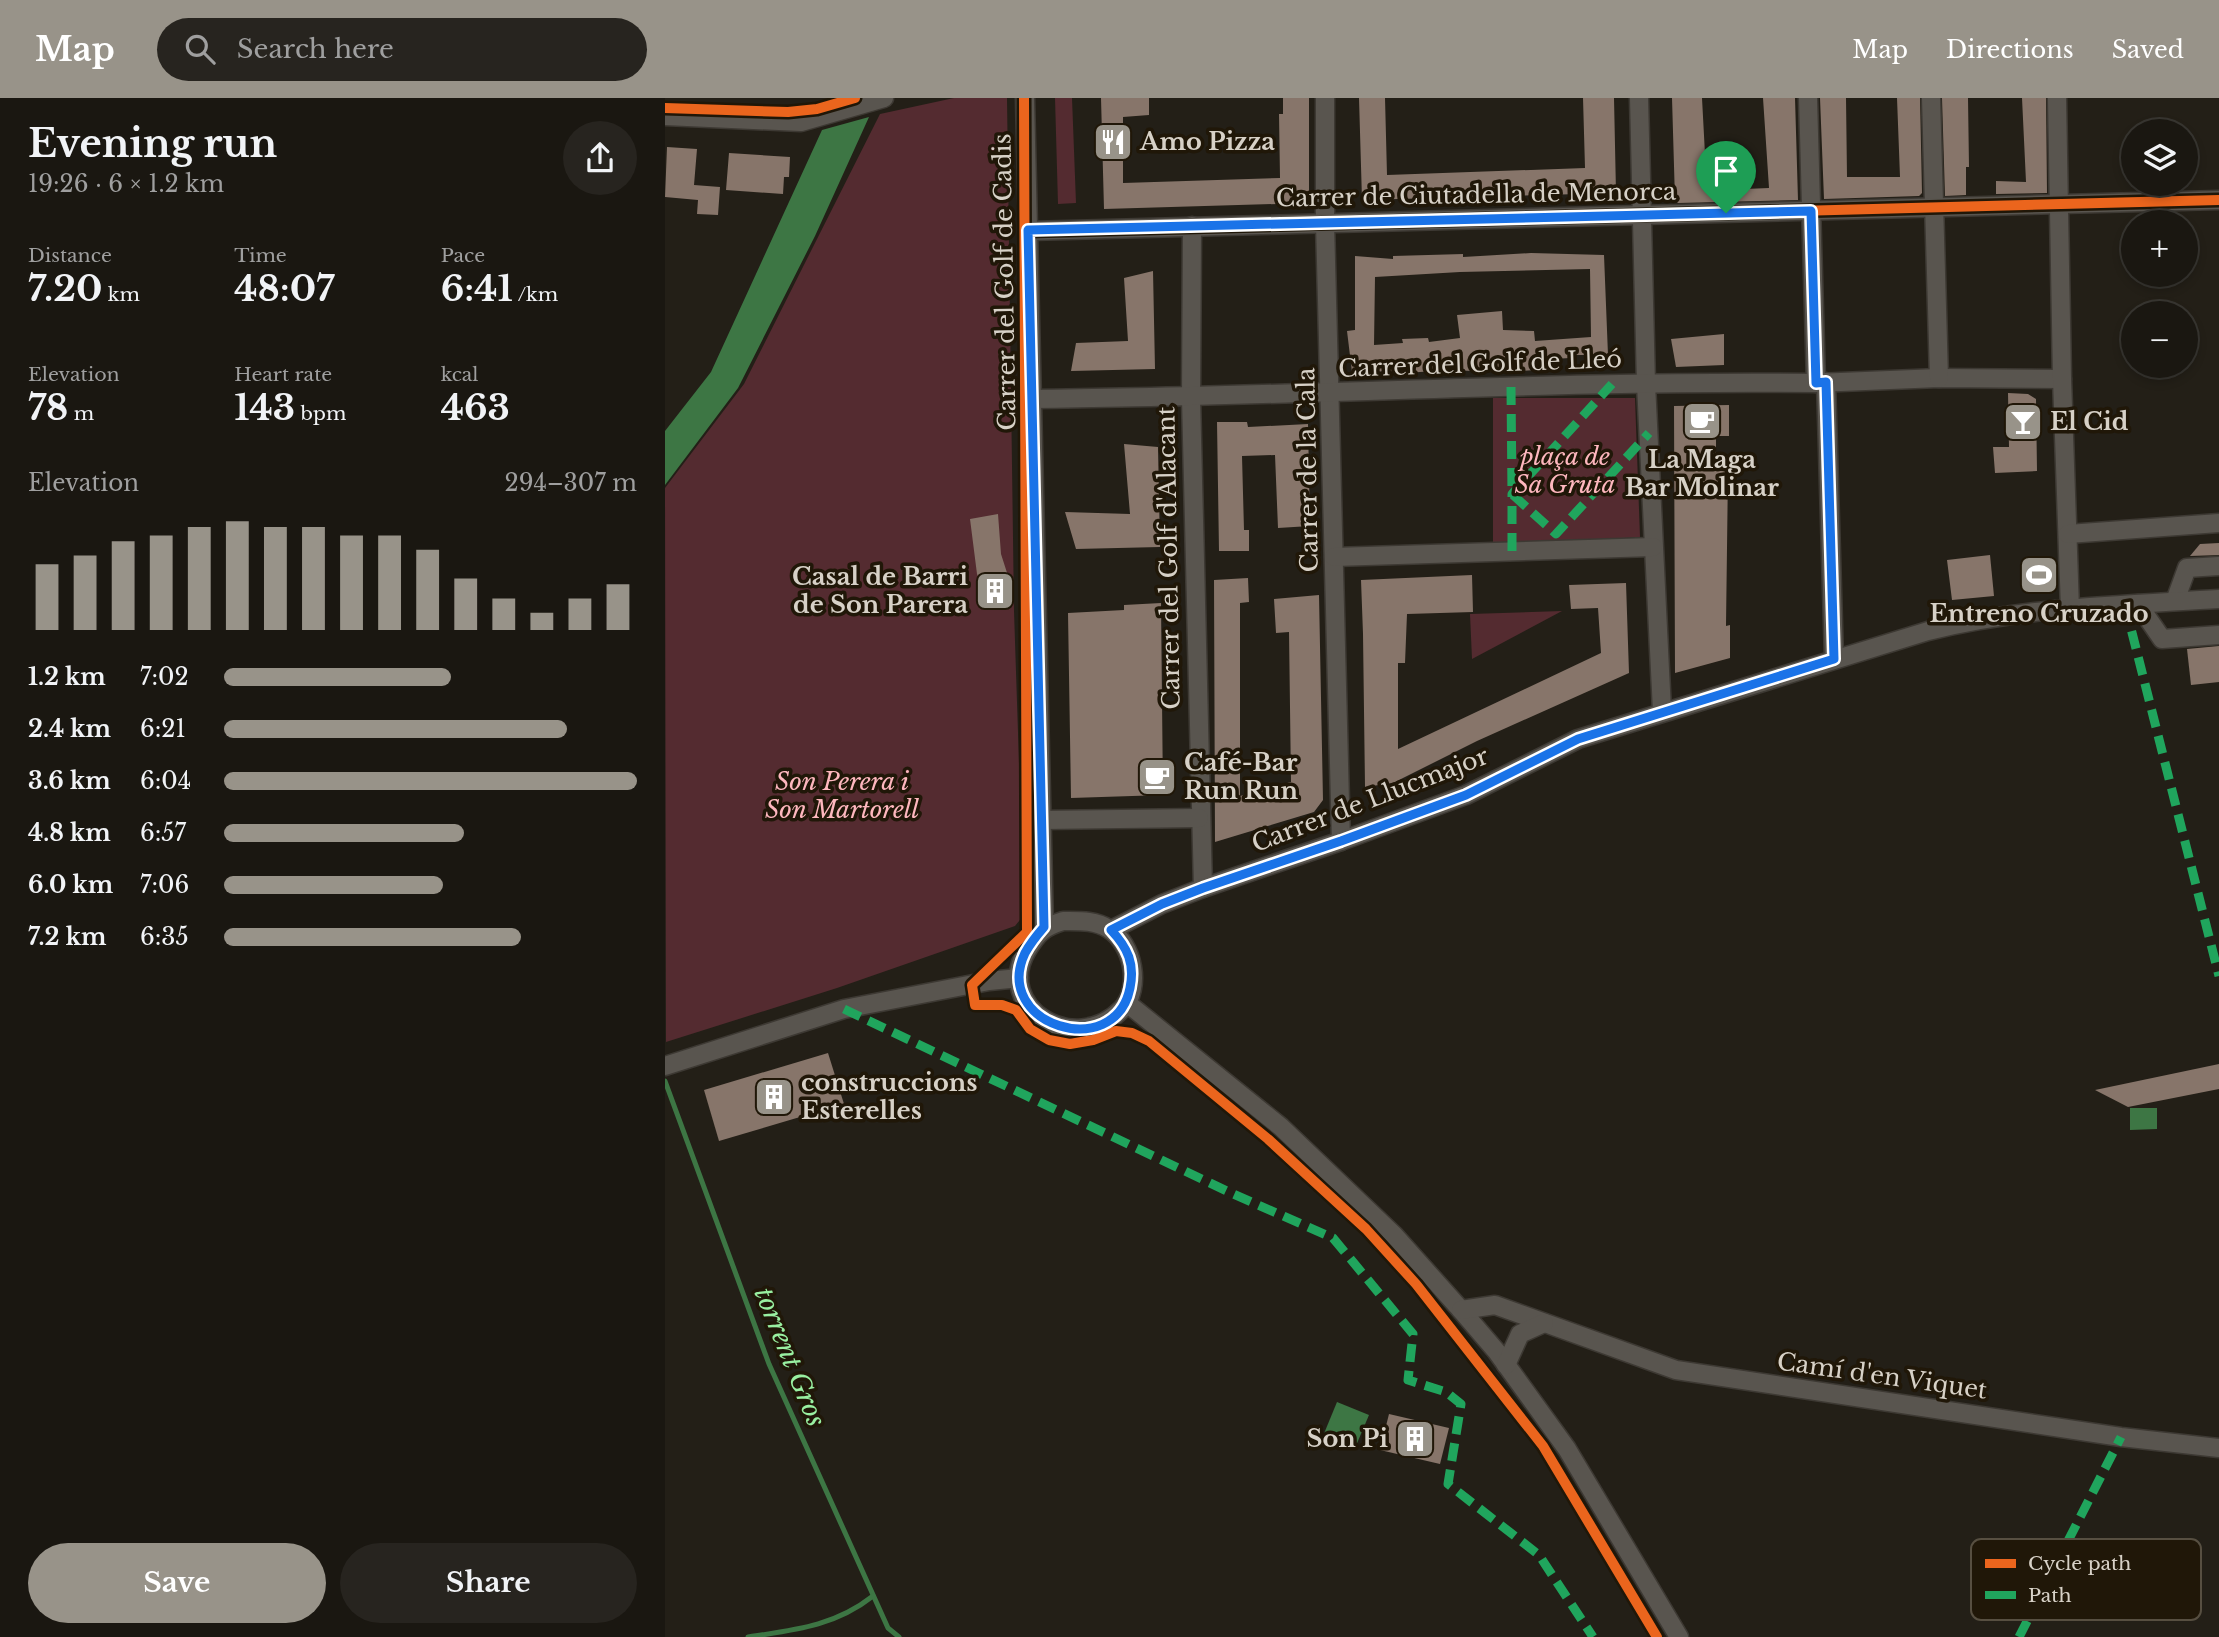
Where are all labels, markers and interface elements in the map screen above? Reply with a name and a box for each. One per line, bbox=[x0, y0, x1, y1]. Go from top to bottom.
search box bbox=[157, 18, 647, 81]
text: Map bbox=[35, 29, 115, 70]
icon: search bbox=[181, 30, 219, 68]
text: Search here bbox=[237, 33, 394, 65]
text: Map bbox=[1852, 35, 1908, 64]
text: Directions bbox=[1946, 35, 2074, 64]
text: Saved bbox=[2112, 35, 2184, 64]
map controls bbox=[2121, 119, 2198, 378]
button: layers bbox=[2121, 119, 2198, 196]
text: Evening run bbox=[28, 120, 277, 167]
button: share bbox=[563, 121, 637, 195]
restaurant icon: Amo Pizza bbox=[1092, 121, 1134, 163]
place label: Amo Pizza bbox=[1139, 127, 1275, 156]
street label: Carrer del Golf de Cadis bbox=[987, 133, 1022, 431]
pin bbox=[1696, 141, 1756, 213]
icon: arrive bbox=[1707, 152, 1745, 190]
text: 19:26 · 6 × 1.2 km bbox=[28, 170, 224, 198]
street label: Carrer de Ciutadella de Menorca bbox=[1275, 176, 1677, 212]
button: + bbox=[2121, 210, 2198, 287]
text: Distance bbox=[28, 244, 112, 267]
text: Time bbox=[234, 244, 287, 267]
text: Pace bbox=[441, 244, 485, 267]
text: 7.20 bbox=[28, 267, 102, 310]
text: 48:07 bbox=[234, 267, 334, 310]
text: 6:41 bbox=[441, 267, 513, 310]
text: km bbox=[102, 283, 140, 306]
text: /km bbox=[513, 283, 558, 306]
button: − bbox=[2121, 301, 2198, 378]
street label: Carrer del Golf de Lleó bbox=[1338, 344, 1622, 383]
text: Elevation bbox=[28, 363, 120, 386]
text: Heart rate bbox=[234, 363, 332, 386]
text: kcal bbox=[441, 363, 479, 386]
street label: Carrer de la Cala bbox=[1291, 367, 1324, 573]
text: 78 bbox=[28, 386, 68, 429]
text: 143 bbox=[234, 386, 295, 429]
text: 463 bbox=[441, 386, 510, 429]
cafe icon: La Maga Bar Molinar bbox=[1681, 400, 1723, 442]
bar icon: El Cid bbox=[2002, 401, 2044, 443]
text: m bbox=[68, 402, 94, 425]
text: bpm bbox=[295, 402, 346, 425]
street label: Carrer del Golf d'Alacant bbox=[1151, 406, 1186, 710]
place label: El Cid bbox=[2050, 407, 2129, 436]
park label: plaça de Sa Gruta bbox=[1515, 442, 1615, 499]
place label: La Maga Bar Molinar bbox=[1625, 445, 1779, 502]
text: Elevation bbox=[28, 469, 139, 497]
text: 294–307 m bbox=[505, 469, 637, 497]
sports icon: Entreno Cruzado bbox=[2018, 554, 2060, 596]
place label: Casal de Barri de Son Parera bbox=[792, 562, 968, 619]
building icon: Casal de Barri de Son Parera bbox=[974, 570, 1016, 612]
place label: Entreno Cruzado bbox=[1929, 599, 2149, 628]
text: 1.2 km bbox=[28, 663, 106, 691]
text: 7:02 bbox=[140, 663, 189, 691]
text: 2.4 km bbox=[28, 715, 111, 743]
text: 6:21 bbox=[140, 715, 186, 743]
street label: Carrer de Llucmajor bbox=[1247, 741, 1493, 858]
place label: Café-Bar Run Run bbox=[1184, 748, 1298, 805]
cafe icon: Café-Bar Run Run bbox=[1136, 756, 1178, 798]
text: 3.6 km bbox=[28, 767, 111, 795]
text: 6:04 bbox=[140, 767, 191, 795]
park label: Son Perera i Son Martorell bbox=[765, 767, 919, 824]
text: 4.8 km bbox=[28, 819, 111, 847]
text: 6:57 bbox=[140, 819, 186, 847]
text: 6.0 km bbox=[28, 871, 113, 899]
text: 7:06 bbox=[140, 871, 189, 899]
text: 7.2 km bbox=[28, 923, 106, 951]
text: 6:35 bbox=[140, 923, 189, 951]
place label: construccions Esterelles bbox=[801, 1068, 977, 1125]
building icon: construccions Esterelles bbox=[753, 1076, 795, 1118]
water label: torrent Gros bbox=[748, 1283, 832, 1431]
street label: Camí d'en Viquet bbox=[1775, 1346, 1989, 1405]
building icon: Son Pi bbox=[1394, 1418, 1436, 1460]
place label: Son Pi bbox=[1307, 1424, 1388, 1453]
legend bbox=[1971, 1539, 2201, 1620]
button: Save bbox=[28, 1543, 326, 1623]
button: Share bbox=[340, 1543, 637, 1623]
text: Cycle path bbox=[2028, 1552, 2131, 1575]
text: Path bbox=[2028, 1584, 2072, 1607]

